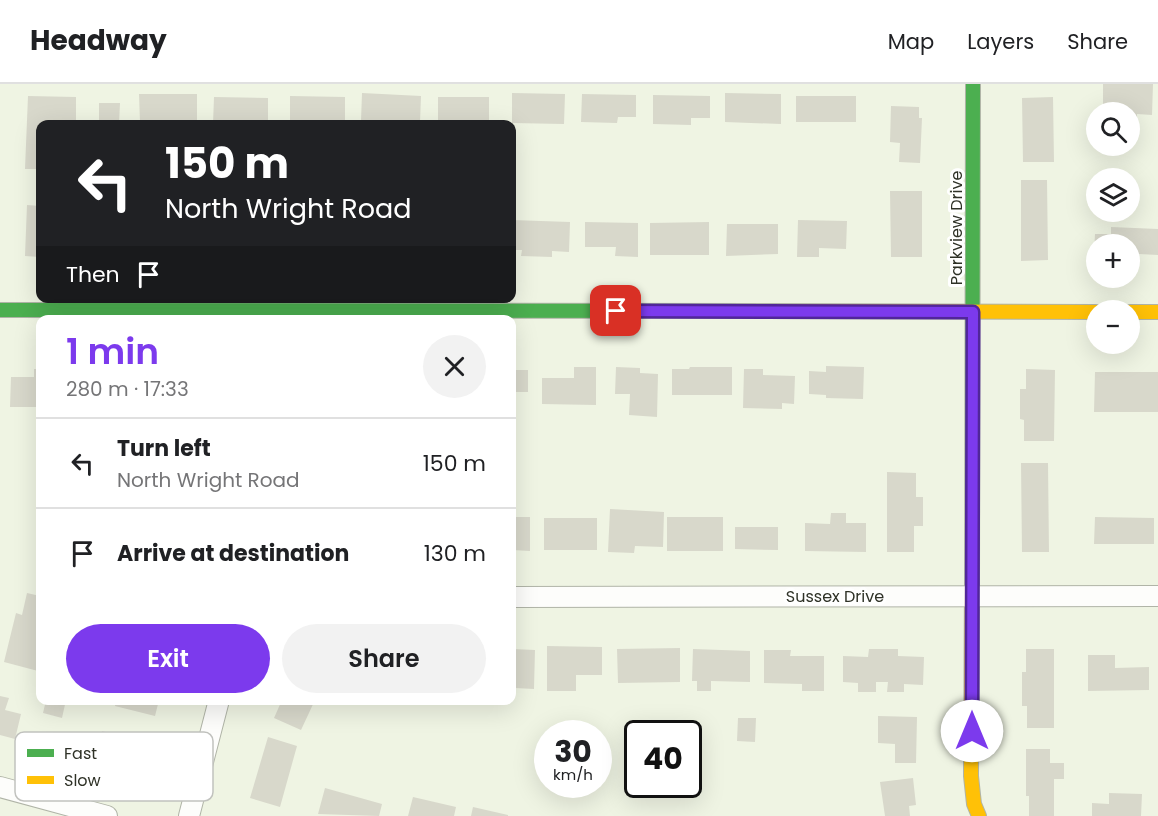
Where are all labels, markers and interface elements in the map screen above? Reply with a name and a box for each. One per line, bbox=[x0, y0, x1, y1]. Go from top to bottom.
text: Headway bbox=[30, 21, 167, 60]
text: Map bbox=[888, 27, 934, 56]
text: Layers bbox=[967, 27, 1034, 56]
text: Share bbox=[1067, 27, 1128, 56]
map controls bbox=[1086, 102, 1140, 354]
button: search bbox=[1086, 102, 1140, 156]
text: 150 m bbox=[165, 134, 289, 193]
icon: left bbox=[66, 144, 144, 222]
button: layers bbox=[1086, 168, 1140, 222]
street label: Parkview Drive bbox=[945, 171, 968, 285]
text: North Wright Road bbox=[165, 190, 411, 227]
button: + bbox=[1086, 234, 1140, 288]
icon: arrive bbox=[132, 258, 165, 291]
text: Then bbox=[66, 259, 120, 290]
pin bbox=[590, 285, 641, 336]
icon: arrive bbox=[599, 294, 632, 327]
button: − bbox=[1086, 300, 1140, 354]
text: 1 min bbox=[66, 326, 159, 377]
button: close bbox=[423, 335, 486, 398]
text: 280 m · 17:33 bbox=[66, 375, 189, 403]
text: Turn left bbox=[117, 433, 211, 464]
icon: left bbox=[66, 447, 99, 480]
text: 150 m bbox=[423, 448, 486, 479]
text: North Wright Road bbox=[117, 466, 300, 494]
icon: arrive bbox=[66, 537, 99, 570]
text: Arrive at destination bbox=[117, 538, 349, 569]
text: 130 m bbox=[424, 538, 486, 569]
street label: Sussex Drive bbox=[786, 585, 884, 608]
button: Exit bbox=[66, 624, 270, 693]
button: Share bbox=[282, 624, 486, 693]
position arrow bbox=[940, 699, 1004, 763]
speed limit sign: 40 bbox=[624, 720, 702, 798]
text: 30 bbox=[554, 730, 592, 773]
legend bbox=[15, 732, 213, 801]
text: Fast bbox=[64, 742, 97, 765]
text: km/h bbox=[553, 764, 593, 785]
text: Slow bbox=[64, 769, 101, 792]

